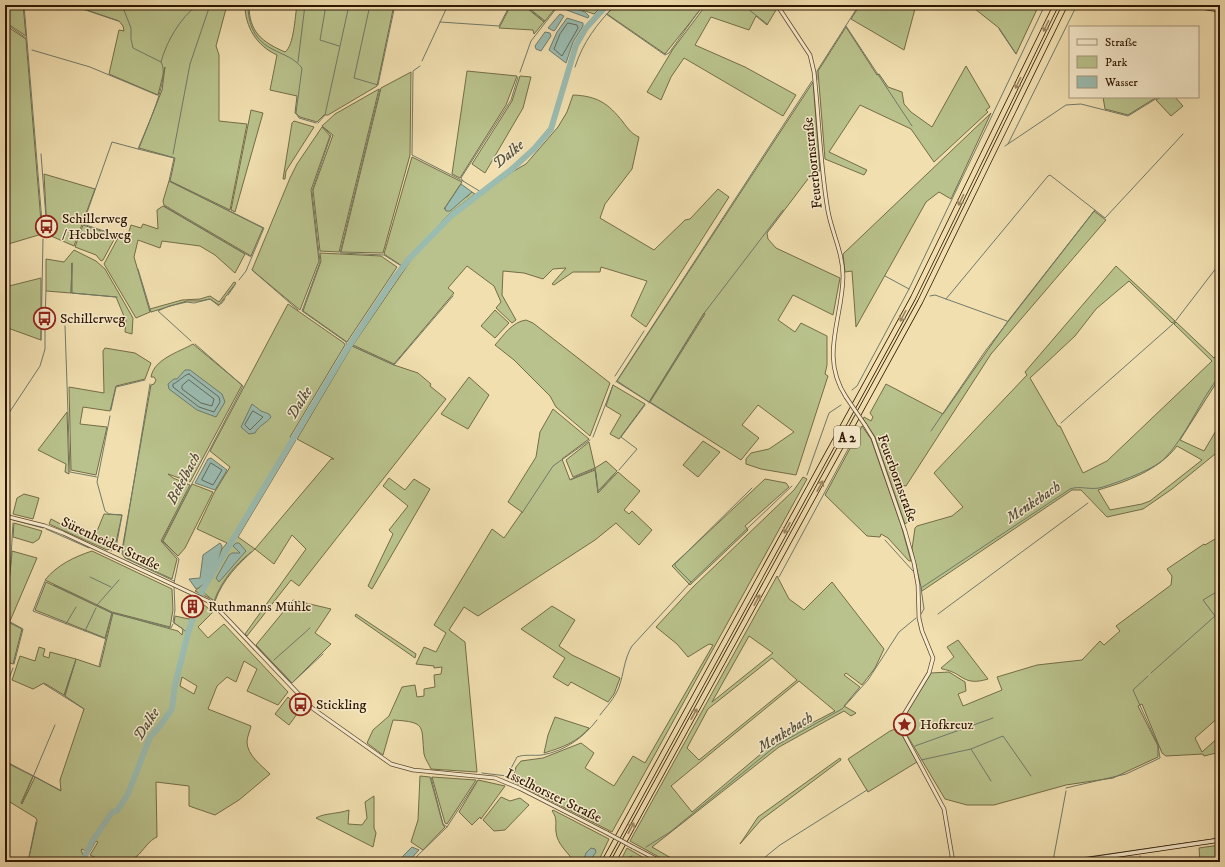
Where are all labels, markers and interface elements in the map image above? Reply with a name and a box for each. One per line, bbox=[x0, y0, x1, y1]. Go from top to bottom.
one-way arrow bbox=[1042, 20, 1049, 32]
legend bbox=[1069, 26, 1199, 98]
text: Straße bbox=[1105, 35, 1137, 50]
text: Park bbox=[1105, 55, 1127, 70]
text: Wasser bbox=[1104, 75, 1138, 90]
one-way arrow bbox=[1014, 77, 1021, 89]
street label: Feuerbornstraße bbox=[799, 116, 827, 210]
water label: Dalke bbox=[489, 135, 529, 173]
one-way arrow bbox=[957, 194, 964, 206]
place label: Schillerweg / Hebbelweg bbox=[62, 210, 131, 244]
bus stop icon: Schillerweg / Hebbelweg bbox=[33, 213, 59, 239]
bus stop icon: Schillerweg bbox=[32, 305, 58, 331]
place label: Schillerweg bbox=[60, 310, 126, 328]
one-way arrow bbox=[899, 310, 906, 322]
water label: Dalke bbox=[282, 383, 317, 423]
road number: A 2 bbox=[834, 426, 860, 448]
street label: Feuerbornstraße bbox=[873, 432, 921, 525]
water label: Bekelbach bbox=[162, 449, 205, 508]
water label: Menkebach bbox=[1001, 477, 1065, 528]
one-way arrow bbox=[816, 480, 824, 492]
street label: Sürenheider Straße bbox=[58, 513, 163, 575]
one-way arrow bbox=[782, 522, 790, 534]
building icon: Ruthmanns Mühle bbox=[180, 593, 206, 619]
one-way arrow bbox=[754, 594, 761, 606]
place label: Ruthmanns Mühle bbox=[208, 598, 312, 616]
bus stop icon: Stickling bbox=[288, 691, 314, 717]
place label: Stickling bbox=[316, 696, 367, 714]
water label: Dalke bbox=[129, 704, 164, 744]
one-way arrow bbox=[691, 708, 699, 720]
water label: Menkebach bbox=[753, 708, 817, 757]
place icon: Hofkreuz bbox=[892, 711, 918, 737]
place label: Hofkreuz bbox=[920, 716, 974, 734]
street label: Isselhorster Straße bbox=[503, 765, 605, 827]
one-way arrow bbox=[628, 822, 636, 834]

